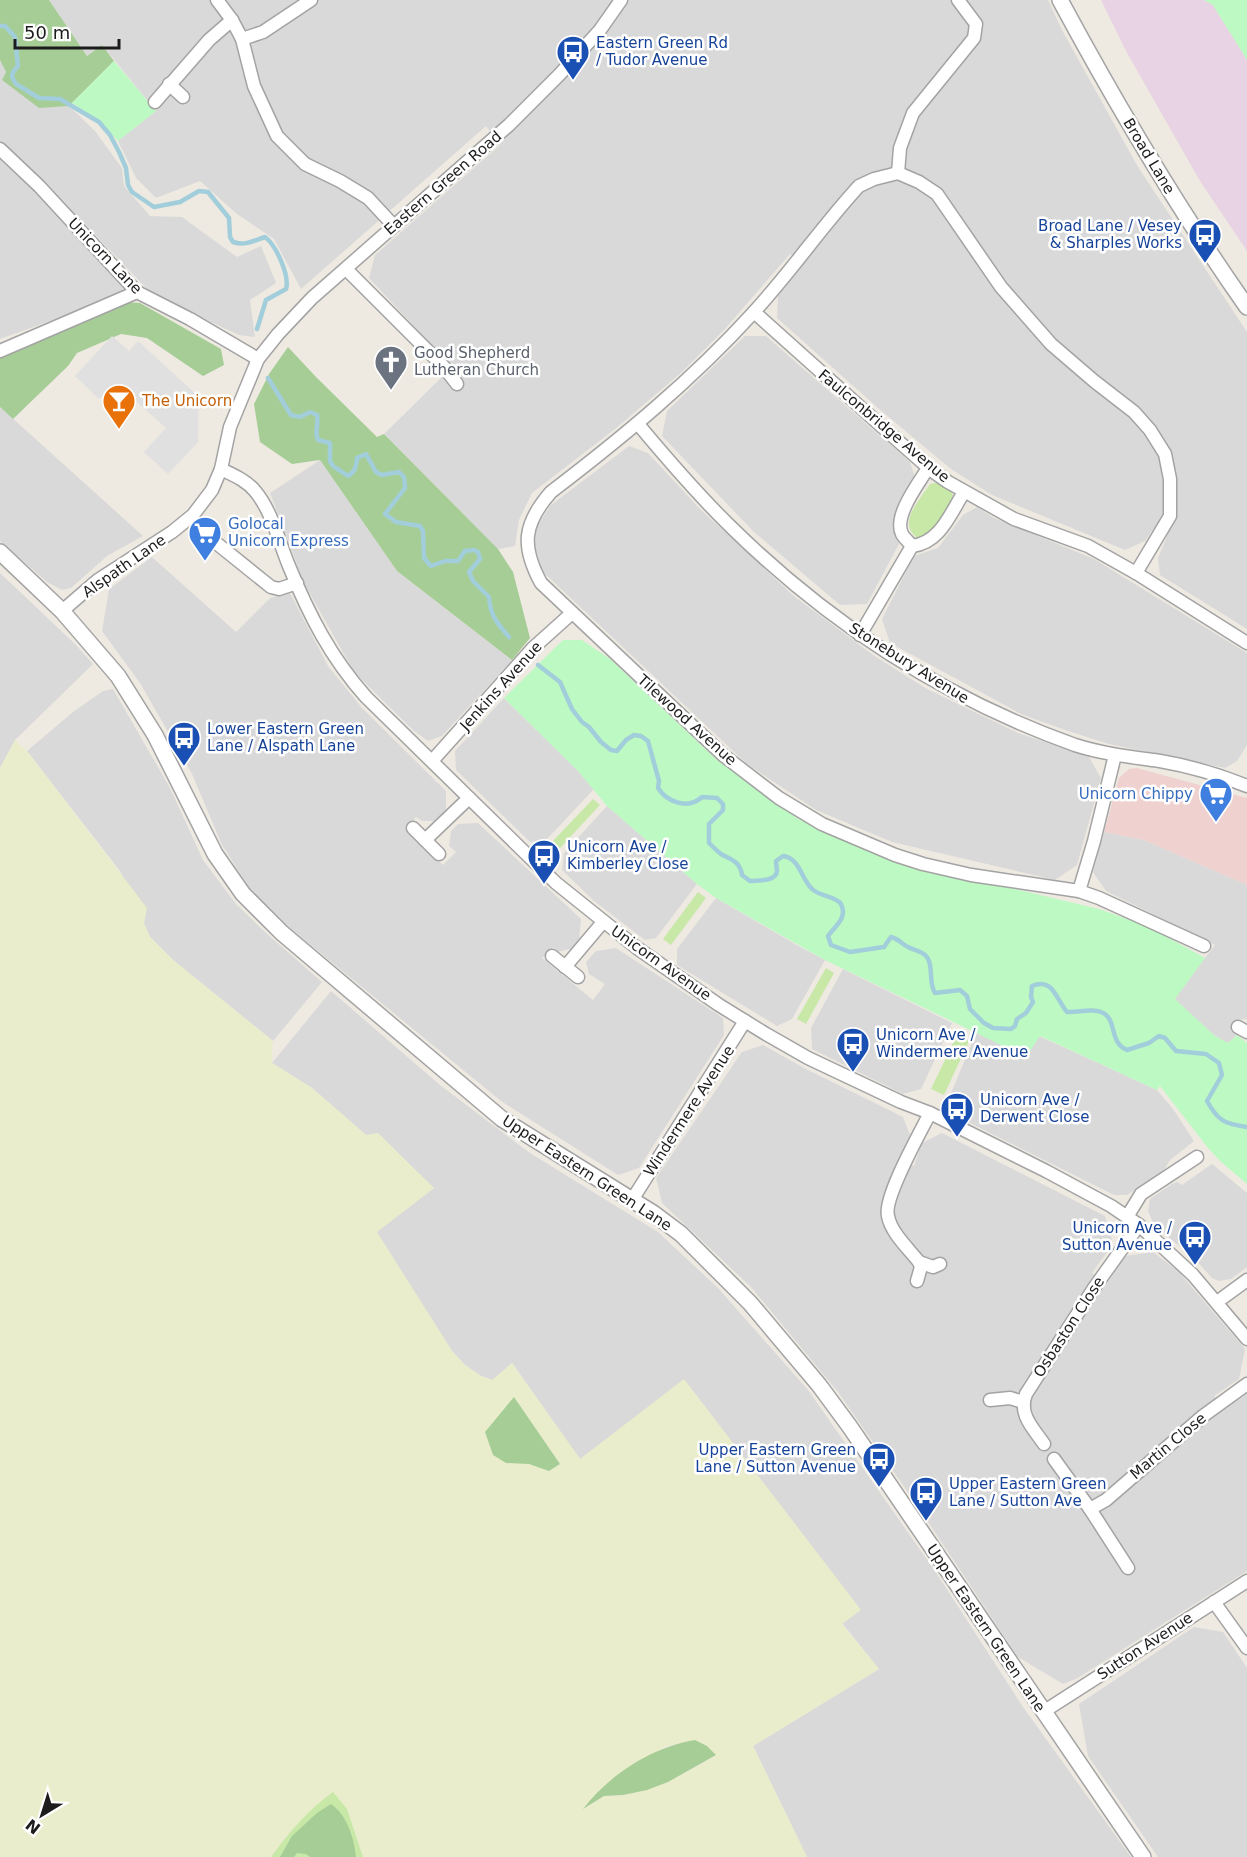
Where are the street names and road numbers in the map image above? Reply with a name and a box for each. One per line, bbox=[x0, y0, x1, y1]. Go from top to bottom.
street label: Broad Lane bbox=[1119, 115, 1179, 197]
street label: Eastern Green Road bbox=[381, 127, 505, 239]
street label: Unicorn Lane bbox=[64, 214, 146, 298]
street label: Faulconbridge Avenue bbox=[815, 366, 953, 486]
street label: Alspath Lane bbox=[79, 531, 169, 601]
street label: Stonebury Avenue bbox=[846, 619, 972, 707]
street label: Jenkins Avenue bbox=[456, 638, 546, 735]
street label: Tilewood Avenue bbox=[633, 670, 740, 769]
street label: Unicorn Avenue bbox=[608, 922, 714, 1004]
street label: Windermere Avenue bbox=[640, 1042, 738, 1180]
street label: Upper Eastern Green Lane bbox=[499, 1111, 675, 1235]
street label: Osbaston Close bbox=[1030, 1273, 1108, 1381]
street label: Martin Close bbox=[1126, 1409, 1210, 1483]
street label: Upper Eastern Green Lane bbox=[923, 1541, 1049, 1715]
street label: Sutton Avenue bbox=[1094, 1609, 1196, 1683]

